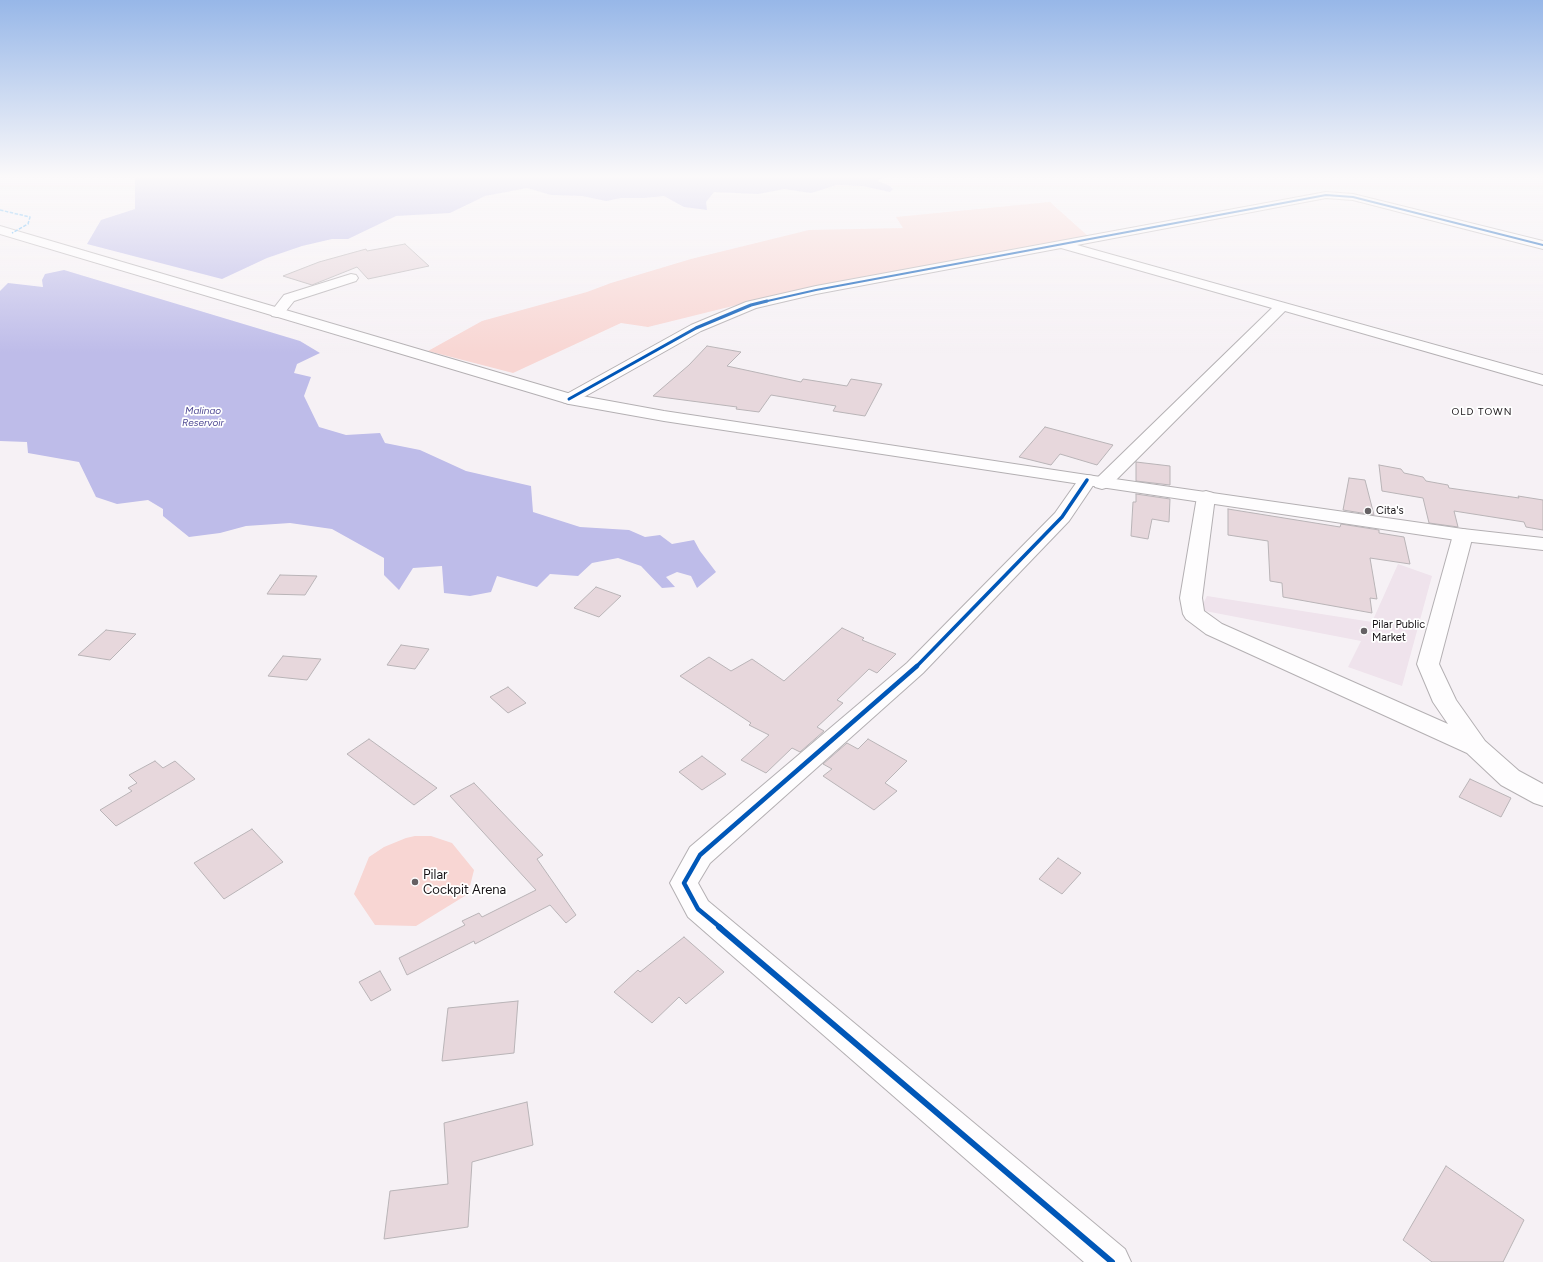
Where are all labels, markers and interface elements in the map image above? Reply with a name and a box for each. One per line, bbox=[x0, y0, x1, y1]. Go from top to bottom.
water label: Malinao Reservoir bbox=[182, 405, 224, 428]
district label: OLD TOWN bbox=[1452, 406, 1512, 418]
place label: Cita's bbox=[1376, 504, 1404, 518]
marker: Cita's bbox=[1363, 506, 1373, 516]
place label: Pilar Public Market bbox=[1372, 618, 1425, 644]
marker: Pilar Public Market bbox=[1359, 626, 1369, 636]
place label: Pilar Cockpit Arena bbox=[423, 867, 506, 898]
marker: Pilar Cockpit Arena bbox=[410, 877, 420, 887]

